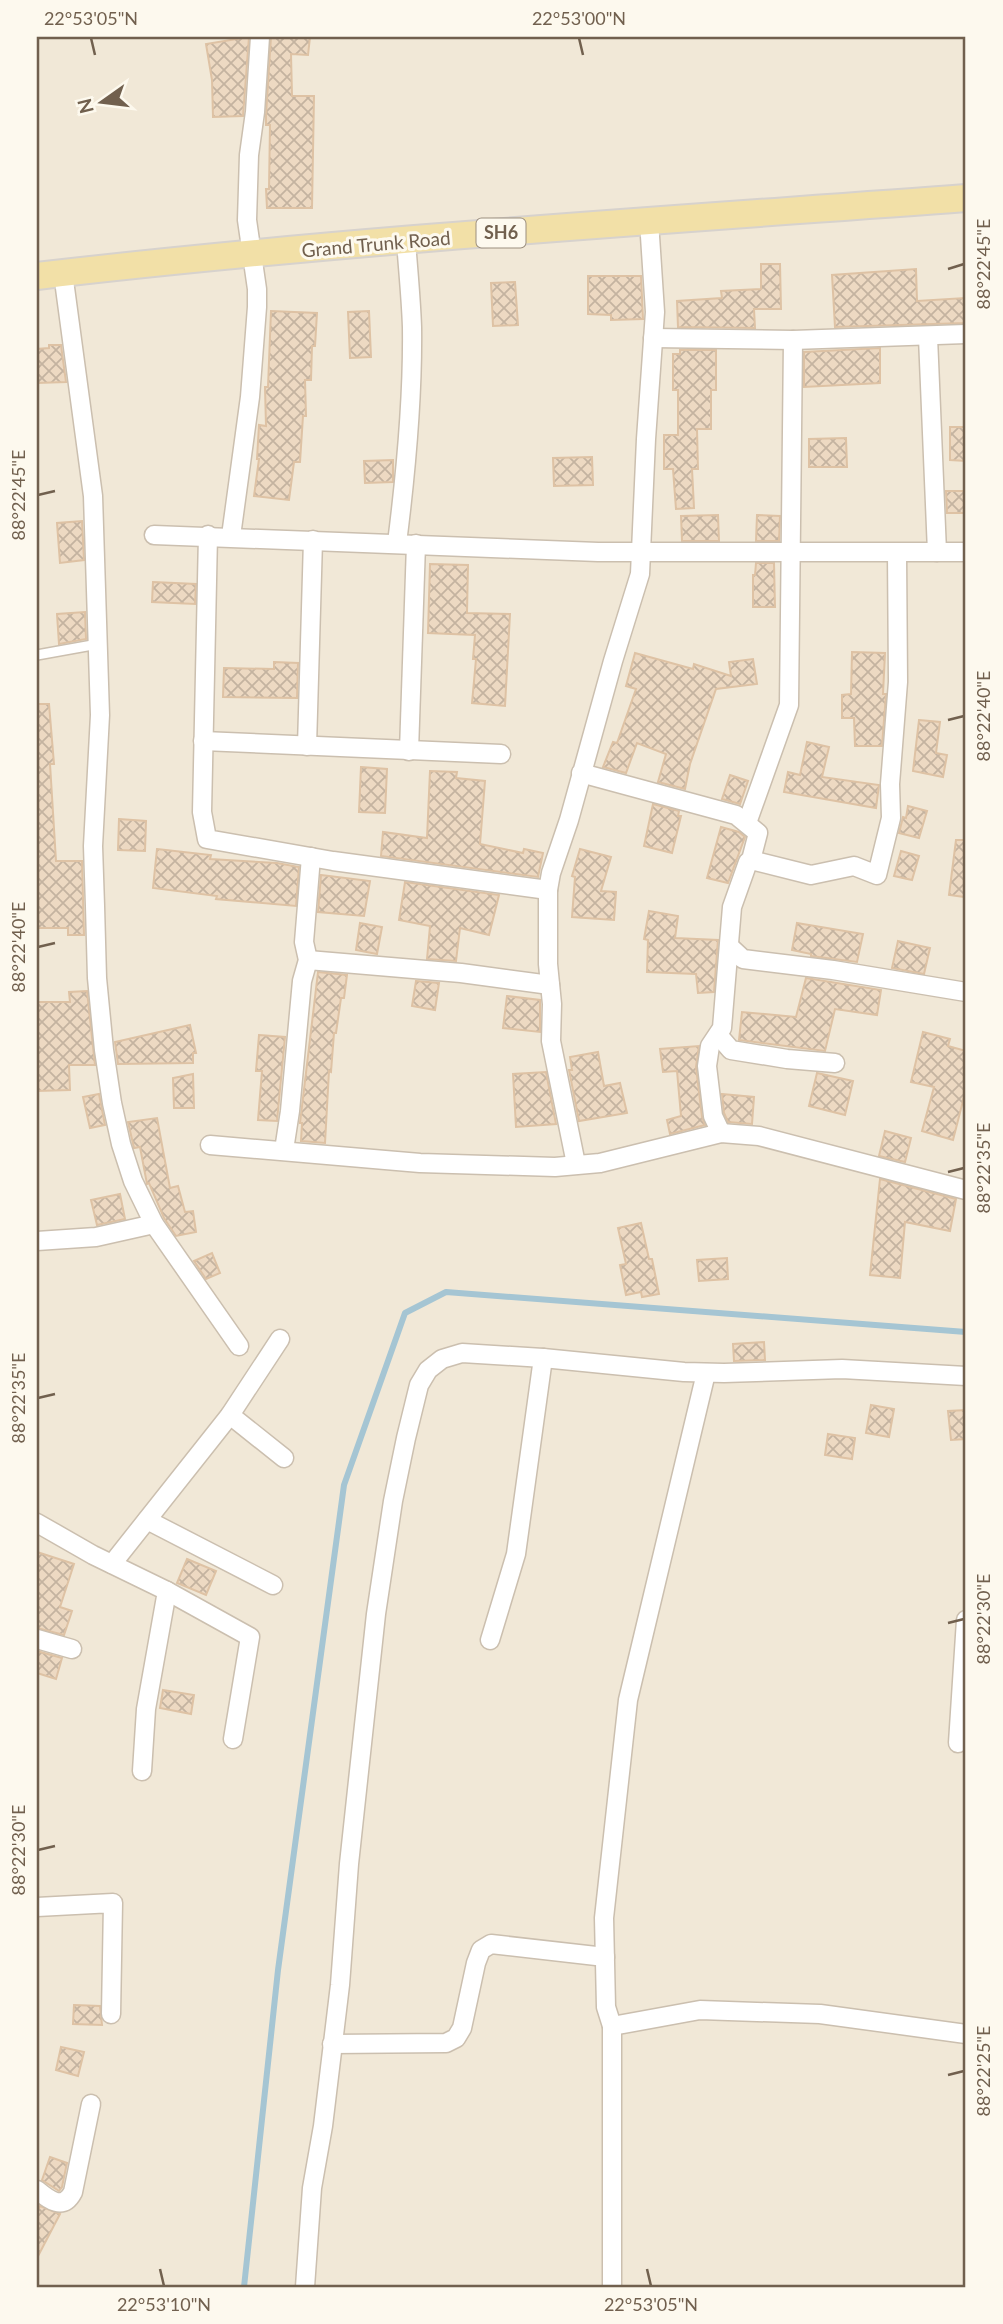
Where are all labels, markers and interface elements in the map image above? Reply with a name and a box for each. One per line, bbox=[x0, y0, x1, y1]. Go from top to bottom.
text: 22°53'05"N bbox=[44, 7, 138, 29]
text: 22°53'00"N bbox=[532, 7, 626, 29]
north arrow bbox=[66, 66, 136, 136]
text: N bbox=[72, 96, 98, 116]
road number: SH6 bbox=[476, 218, 526, 247]
text: 88°22'45"E bbox=[972, 219, 994, 309]
street label: Grand Trunk Road bbox=[301, 226, 451, 261]
text: 88°22'45"E bbox=[7, 450, 29, 540]
text: 88°22'40"E bbox=[972, 671, 994, 761]
text: 88°22'40"E bbox=[7, 902, 29, 992]
text: 88°22'35"E bbox=[972, 1123, 994, 1213]
text: 88°22'35"E bbox=[7, 1353, 29, 1443]
text: 88°22'30"E bbox=[972, 1574, 994, 1664]
text: 88°22'30"E bbox=[7, 1805, 29, 1895]
text: 88°22'25"E bbox=[972, 2026, 994, 2116]
text: 22°53'10"N bbox=[117, 2293, 211, 2315]
text: 22°53'05"N bbox=[604, 2293, 698, 2315]

